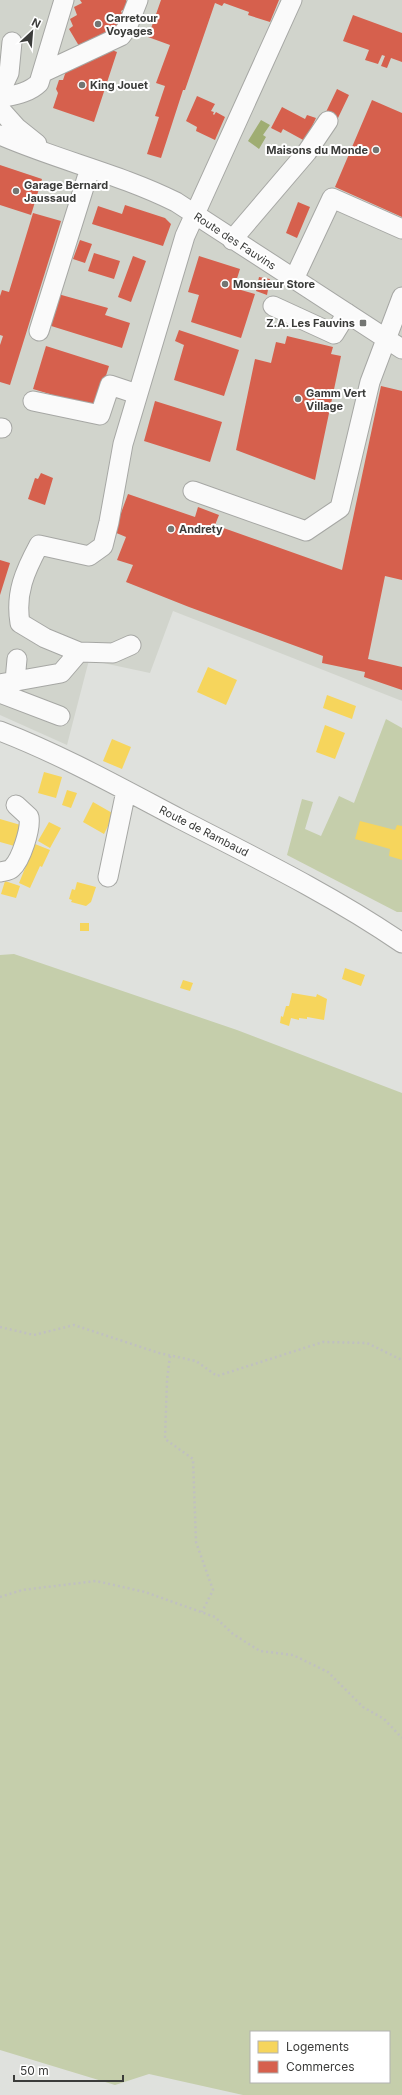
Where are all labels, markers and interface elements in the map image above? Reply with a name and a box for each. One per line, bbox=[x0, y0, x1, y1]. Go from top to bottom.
place label: Carretour Voyages bbox=[106, 11, 158, 38]
north arrow bbox=[12, 12, 52, 52]
text: N bbox=[30, 15, 43, 31]
marker: Carretour Voyages bbox=[93, 19, 103, 29]
place label: King Jouet bbox=[90, 78, 148, 92]
marker: King Jouet bbox=[77, 80, 87, 90]
place label: Maisons du Monde bbox=[266, 143, 368, 157]
marker: Maisons du Monde bbox=[371, 145, 381, 155]
place label: Garage Bernard Jaussaud bbox=[24, 178, 108, 205]
marker: Garage Bernard Jaussaud bbox=[11, 186, 21, 196]
street label: Route des Fauvins bbox=[191, 209, 279, 273]
place label: Monsieur Store bbox=[233, 277, 316, 291]
marker: Monsieur Store bbox=[220, 279, 230, 289]
place label: Z.A. Les Fauvins bbox=[266, 316, 355, 330]
marker: Z.A. Les Fauvins bbox=[358, 318, 368, 328]
place label: Gamm Vert Village bbox=[306, 386, 366, 413]
marker: Gamm Vert Village bbox=[293, 394, 303, 404]
place label: Andrety bbox=[179, 522, 223, 536]
marker: Andrety bbox=[166, 524, 176, 534]
street label: Route de Rambaud bbox=[157, 802, 251, 860]
legend bbox=[250, 2031, 390, 2083]
text: Logements bbox=[286, 2039, 349, 2054]
scale bar bbox=[14, 2057, 123, 2083]
text: Commerces bbox=[286, 2059, 354, 2074]
text: 50 m bbox=[20, 2063, 49, 2078]

